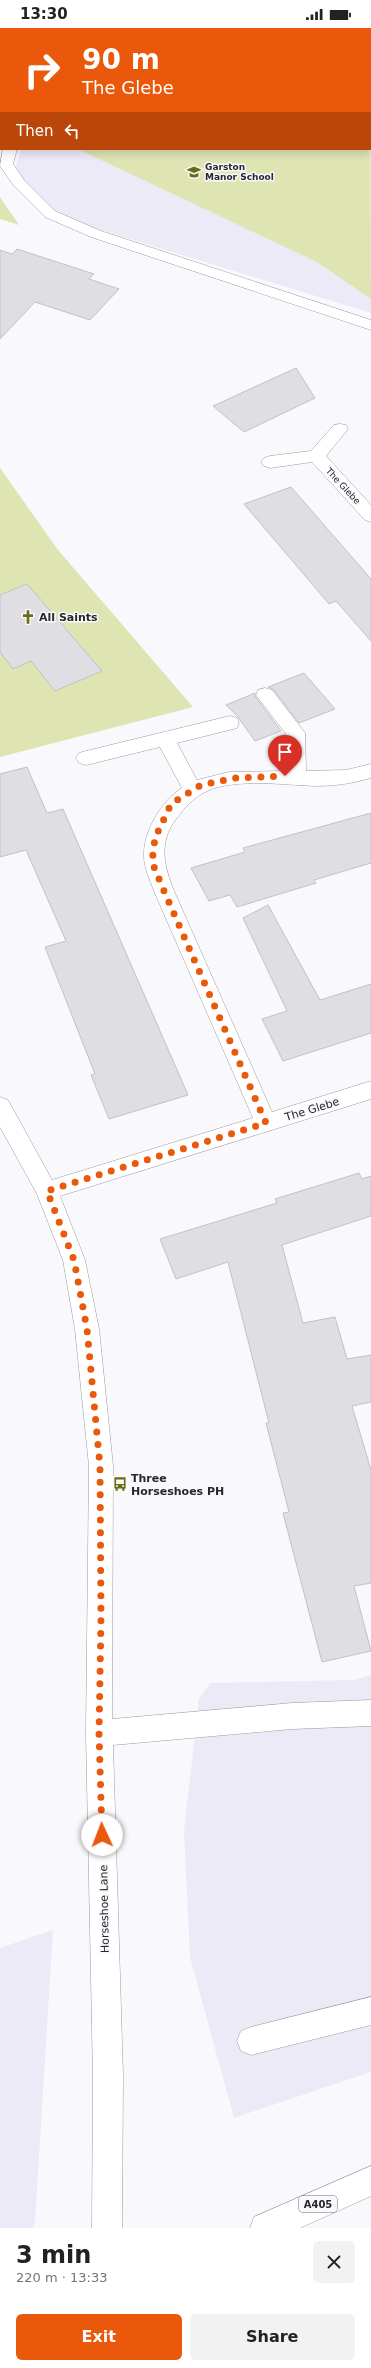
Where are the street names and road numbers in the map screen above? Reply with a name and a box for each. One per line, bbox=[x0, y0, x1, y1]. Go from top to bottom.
street label: The Glebe bbox=[323, 465, 363, 507]
street label: The Glebe bbox=[282, 1095, 341, 1124]
street label: Horseshoe Lane bbox=[97, 1864, 112, 1953]
road number: A405 bbox=[299, 2196, 337, 2212]

